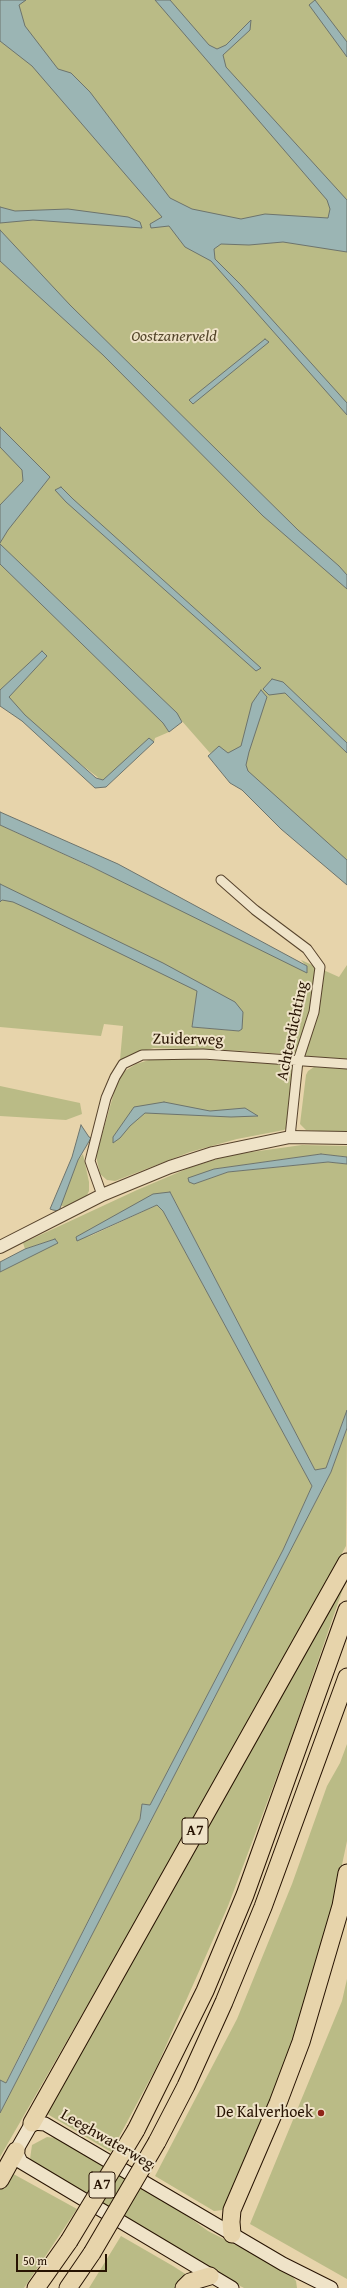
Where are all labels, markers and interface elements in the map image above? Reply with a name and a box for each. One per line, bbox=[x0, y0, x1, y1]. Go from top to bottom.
park label: Oostzanerveld bbox=[131, 327, 217, 347]
street label: Achterdichting bbox=[273, 980, 313, 1082]
street label: Zuiderweg bbox=[152, 1030, 224, 1050]
road number: A7 bbox=[182, 1818, 208, 1844]
place label: De Kalverhoek bbox=[216, 2103, 313, 2123]
street label: Leeghwaterweg bbox=[57, 2106, 157, 2174]
marker: De Kalverhoek bbox=[316, 2108, 326, 2118]
road number: A7 bbox=[89, 2172, 115, 2198]
scale bar bbox=[18, 2246, 109, 2272]
text: 50 m bbox=[23, 2252, 47, 2269]

